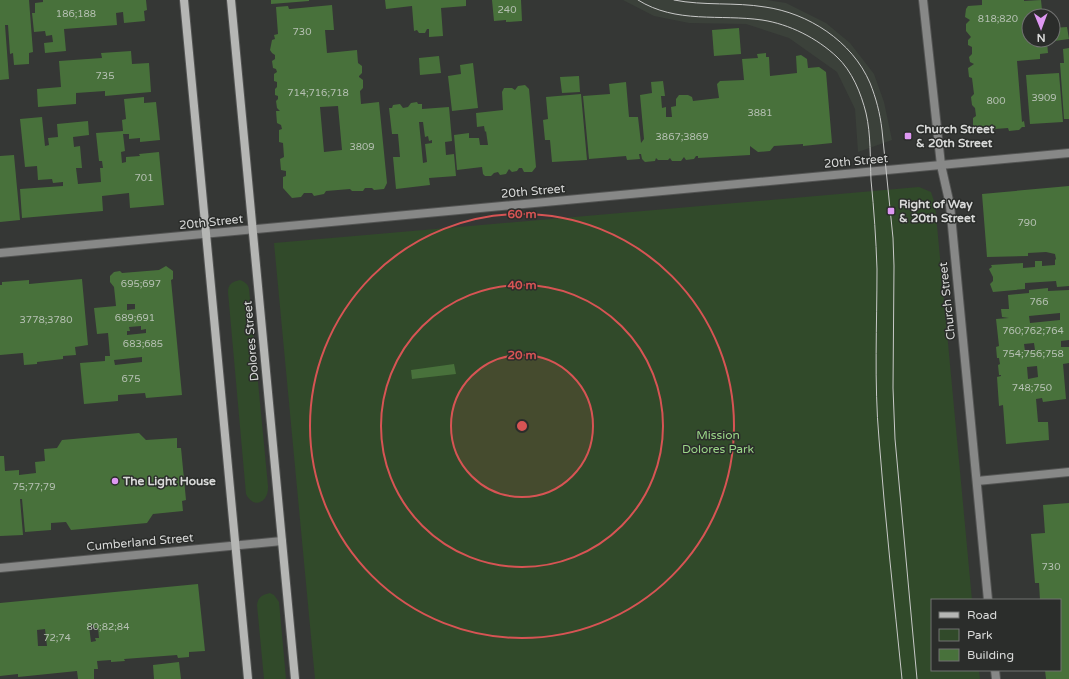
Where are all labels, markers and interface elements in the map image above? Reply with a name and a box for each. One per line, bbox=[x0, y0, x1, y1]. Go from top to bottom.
house number: 240 bbox=[498, 4, 516, 16]
house number: 186;188 bbox=[56, 8, 96, 20]
north arrow bbox=[1021, 8, 1061, 48]
house number: 818;820 bbox=[978, 13, 1018, 25]
house number: 730 bbox=[293, 26, 311, 38]
text: N bbox=[1037, 31, 1046, 44]
house number: 735 bbox=[96, 70, 114, 82]
house number: 714;716;718 bbox=[287, 87, 349, 99]
house number: 3909 bbox=[1031, 92, 1057, 104]
house number: 800 bbox=[987, 95, 1005, 107]
house number: 3881 bbox=[747, 107, 773, 119]
place label: Church Street & 20th Street bbox=[916, 122, 995, 150]
house number: 3867;3869 bbox=[656, 131, 708, 143]
marker: Church Street & 20th Street bbox=[903, 131, 913, 141]
house number: 3809 bbox=[349, 141, 375, 153]
street label: 20th Street bbox=[823, 151, 889, 171]
house number: 701 bbox=[135, 172, 153, 184]
street label: 20th Street bbox=[500, 181, 566, 201]
place label: Right of Way & 20th Street bbox=[899, 197, 976, 225]
marker: Right of Way & 20th Street bbox=[886, 206, 896, 216]
text: 60 m bbox=[507, 207, 537, 221]
street label: 20th Street bbox=[178, 212, 244, 232]
house number: 790 bbox=[1018, 217, 1036, 229]
street label: Church Street bbox=[936, 261, 958, 341]
house number: 695;697 bbox=[121, 278, 161, 290]
text: 40 m bbox=[507, 278, 537, 292]
house number: 766 bbox=[1030, 296, 1048, 308]
street label: Dolores Street bbox=[240, 300, 261, 382]
house number: 689;691 bbox=[115, 312, 155, 324]
house number: 3778;3780 bbox=[20, 314, 72, 326]
house number: 760;762;764 bbox=[1002, 325, 1064, 337]
house number: 683;685 bbox=[123, 338, 163, 350]
text: 20 m bbox=[507, 348, 537, 362]
house number: 754;756;758 bbox=[1002, 348, 1064, 360]
house number: 675 bbox=[122, 373, 140, 385]
house number: 748;750 bbox=[1012, 382, 1052, 394]
centre of rings bbox=[515, 419, 529, 433]
park label: Mission Dolores Park bbox=[682, 428, 754, 456]
place label: The Light House bbox=[122, 474, 216, 489]
marker: The Light House bbox=[110, 476, 120, 486]
house number: 75;77;79 bbox=[13, 481, 55, 493]
street label: Cumberland Street bbox=[86, 530, 195, 554]
house number: 730 bbox=[1042, 561, 1060, 573]
legend bbox=[931, 599, 1061, 671]
text: Road bbox=[967, 608, 997, 622]
house number: 80;82;84 bbox=[87, 621, 129, 633]
text: Park bbox=[967, 628, 993, 642]
house number: 72;74 bbox=[43, 632, 71, 644]
text: Building bbox=[967, 648, 1014, 662]

